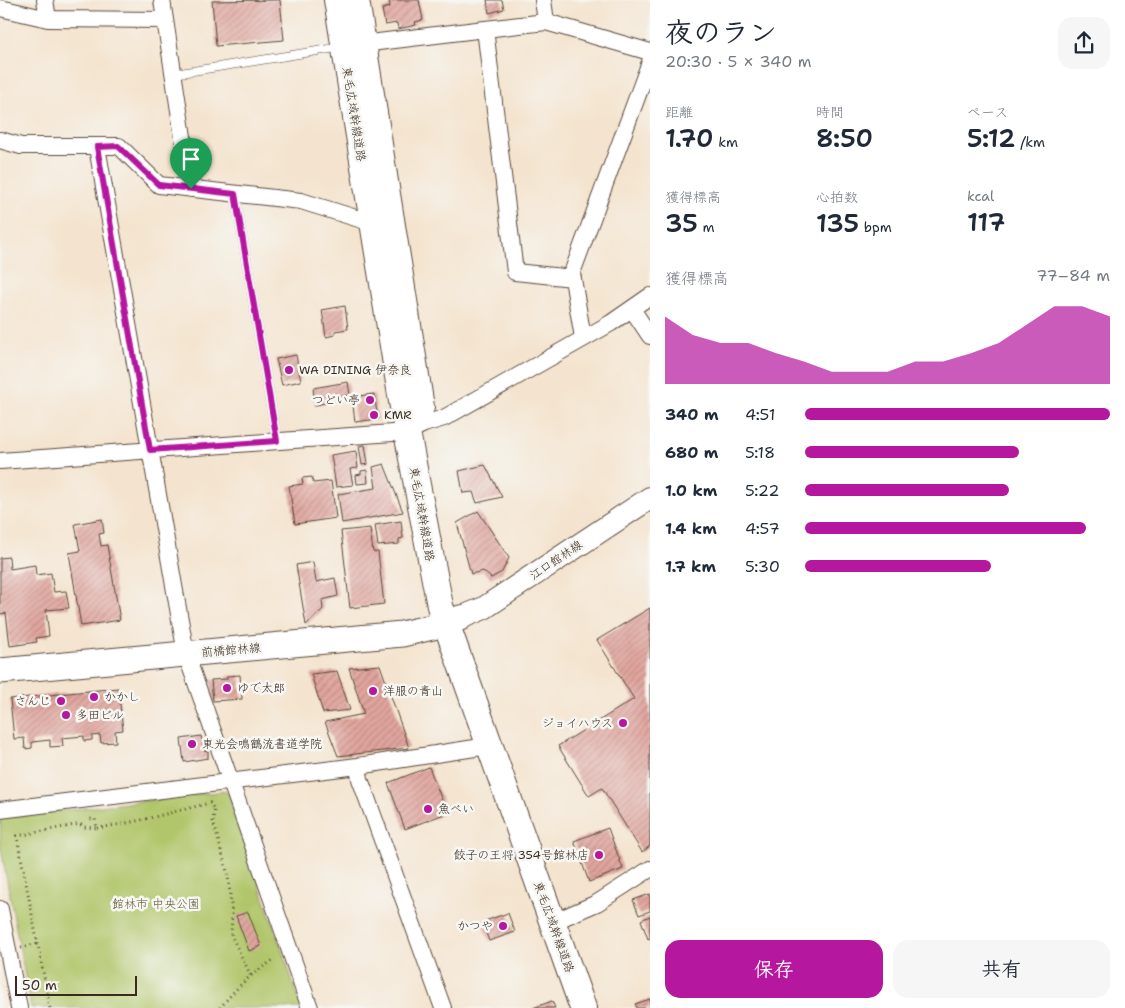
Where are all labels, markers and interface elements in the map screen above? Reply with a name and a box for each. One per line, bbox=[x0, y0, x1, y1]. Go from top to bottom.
text: 夜のラン bbox=[665, 13, 777, 51]
button: share bbox=[1058, 17, 1110, 69]
text: 20:30 · 5 × 340 m bbox=[665, 51, 812, 72]
street label: 東毛広域幹線道路 bbox=[339, 65, 369, 163]
text: 距離 bbox=[665, 103, 693, 121]
text: 時間 bbox=[816, 103, 844, 121]
text: ペース bbox=[967, 103, 1008, 121]
text: 1.70 bbox=[665, 121, 714, 155]
text: 8:50 bbox=[816, 121, 873, 155]
text: 5:12 bbox=[967, 121, 1015, 155]
text: km bbox=[714, 133, 738, 151]
text: /km bbox=[1015, 133, 1045, 151]
pin bbox=[170, 138, 212, 189]
icon: arrive bbox=[177, 145, 205, 173]
text: kcal bbox=[967, 187, 994, 205]
text: 獲得標高 bbox=[665, 188, 721, 206]
text: 心拍数 bbox=[816, 188, 858, 206]
text: 117 bbox=[967, 205, 1005, 239]
text: 35 bbox=[665, 206, 698, 240]
text: 135 bbox=[816, 206, 859, 240]
text: m bbox=[698, 218, 715, 236]
text: bpm bbox=[859, 218, 892, 236]
text: 77–84 m bbox=[1036, 265, 1110, 286]
text: 獲得標高 bbox=[665, 268, 729, 289]
place label: WA DINING 伊奈良 bbox=[299, 362, 411, 378]
marker: WA DINING 伊奈良 bbox=[283, 364, 295, 376]
place label: つどい亭 bbox=[312, 392, 360, 408]
marker: つどい亭 bbox=[364, 394, 376, 406]
text: 340 m bbox=[665, 404, 719, 425]
text: 4:51 bbox=[745, 404, 775, 425]
place label: KMR bbox=[384, 407, 412, 423]
marker: KMR bbox=[368, 409, 380, 421]
text: 680 m bbox=[665, 442, 718, 463]
text: 5:18 bbox=[745, 442, 775, 463]
street label: 東毛広域幹線道路 bbox=[406, 465, 438, 563]
text: 1.0 km bbox=[665, 480, 717, 501]
text: 5:22 bbox=[745, 480, 779, 501]
text: 1.4 km bbox=[665, 518, 717, 539]
text: 4:57 bbox=[745, 518, 780, 539]
street label: 江口館林線 bbox=[527, 537, 585, 583]
text: 1.7 km bbox=[665, 556, 716, 577]
text: 5:30 bbox=[745, 556, 780, 577]
street label: 前橋館林線 bbox=[200, 639, 262, 661]
place label: ゆで太郎 bbox=[237, 680, 285, 696]
marker: ゆで太郎 bbox=[221, 682, 233, 694]
place label: 洋服の青山 bbox=[383, 683, 443, 699]
marker: 洋服の青山 bbox=[367, 685, 379, 697]
place label: かかし bbox=[104, 689, 140, 705]
marker: かかし bbox=[88, 691, 100, 703]
place label: さんじ bbox=[15, 693, 51, 709]
marker: さんじ bbox=[55, 695, 67, 707]
place label: 多田ビル bbox=[76, 707, 124, 723]
marker: 多田ビル bbox=[60, 709, 72, 721]
place label: ジョイハウス bbox=[542, 715, 613, 731]
marker: ジョイハウス bbox=[617, 717, 629, 729]
place label: 東光会鳴鶴流書道学院 bbox=[202, 736, 322, 752]
marker: 東光会鳴鶴流書道学院 bbox=[186, 738, 198, 750]
place label: 魚べい bbox=[438, 801, 474, 817]
marker: 魚べい bbox=[422, 803, 434, 815]
place label: 餃子の王将 354号館林店 bbox=[453, 847, 589, 863]
marker: 餃子の王将 354号館林店 bbox=[593, 849, 605, 861]
street label: 東毛広域幹線道路 bbox=[530, 879, 578, 975]
park label: 館林市 中央公園 bbox=[112, 896, 200, 912]
place label: かつや bbox=[457, 918, 493, 934]
marker: かつや bbox=[497, 920, 509, 932]
button: 保存 bbox=[665, 940, 883, 998]
button: 共有 bbox=[893, 940, 1110, 998]
scale bar bbox=[15, 973, 138, 996]
text: 50 m bbox=[22, 976, 57, 994]

